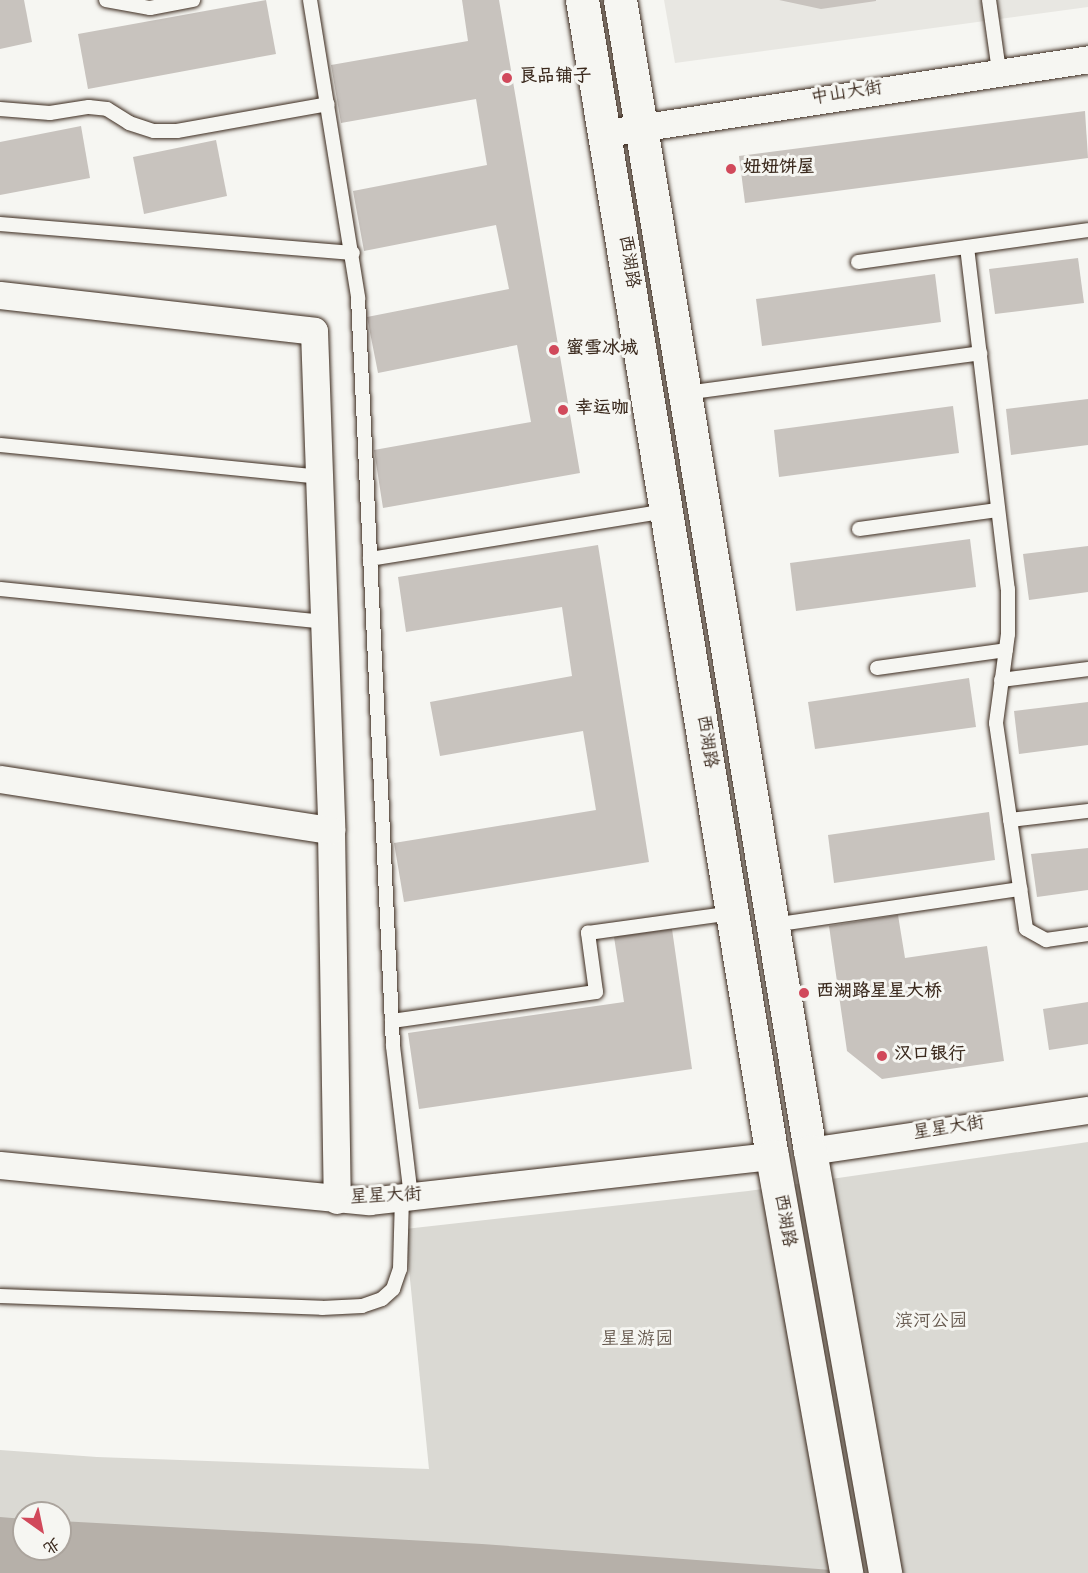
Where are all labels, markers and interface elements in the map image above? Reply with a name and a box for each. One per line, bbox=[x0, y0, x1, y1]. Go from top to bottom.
place label: 良品铺子 bbox=[519, 67, 591, 89]
marker: 良品铺子 bbox=[500, 71, 514, 85]
street label: 中山大街 bbox=[810, 79, 884, 111]
place label: 妞妞饼屋 bbox=[743, 158, 815, 180]
marker: 妞妞饼屋 bbox=[724, 162, 738, 176]
street label: 西湖路 bbox=[612, 234, 642, 290]
place label: 蜜雪冰城 bbox=[566, 339, 638, 361]
marker: 蜜雪冰城 bbox=[547, 343, 561, 357]
place label: 幸运咖 bbox=[575, 399, 629, 421]
marker: 幸运咖 bbox=[556, 403, 570, 417]
street label: 西湖路 bbox=[690, 714, 720, 770]
place label: 西湖路星星大桥 bbox=[816, 982, 942, 1004]
marker: 西湖路星星大桥 bbox=[797, 986, 811, 1000]
place label: 汉口银行 bbox=[894, 1045, 966, 1067]
marker: 汉口银行 bbox=[875, 1049, 889, 1063]
street label: 星星大街 bbox=[912, 1114, 986, 1146]
street label: 星星大街 bbox=[349, 1185, 423, 1211]
street label: 西湖路 bbox=[768, 1193, 798, 1249]
park label: 滨河公园 bbox=[895, 1312, 967, 1334]
park label: 星星游园 bbox=[601, 1330, 673, 1352]
north arrow bbox=[12, 1501, 72, 1561]
text: 北 bbox=[38, 1531, 64, 1559]

